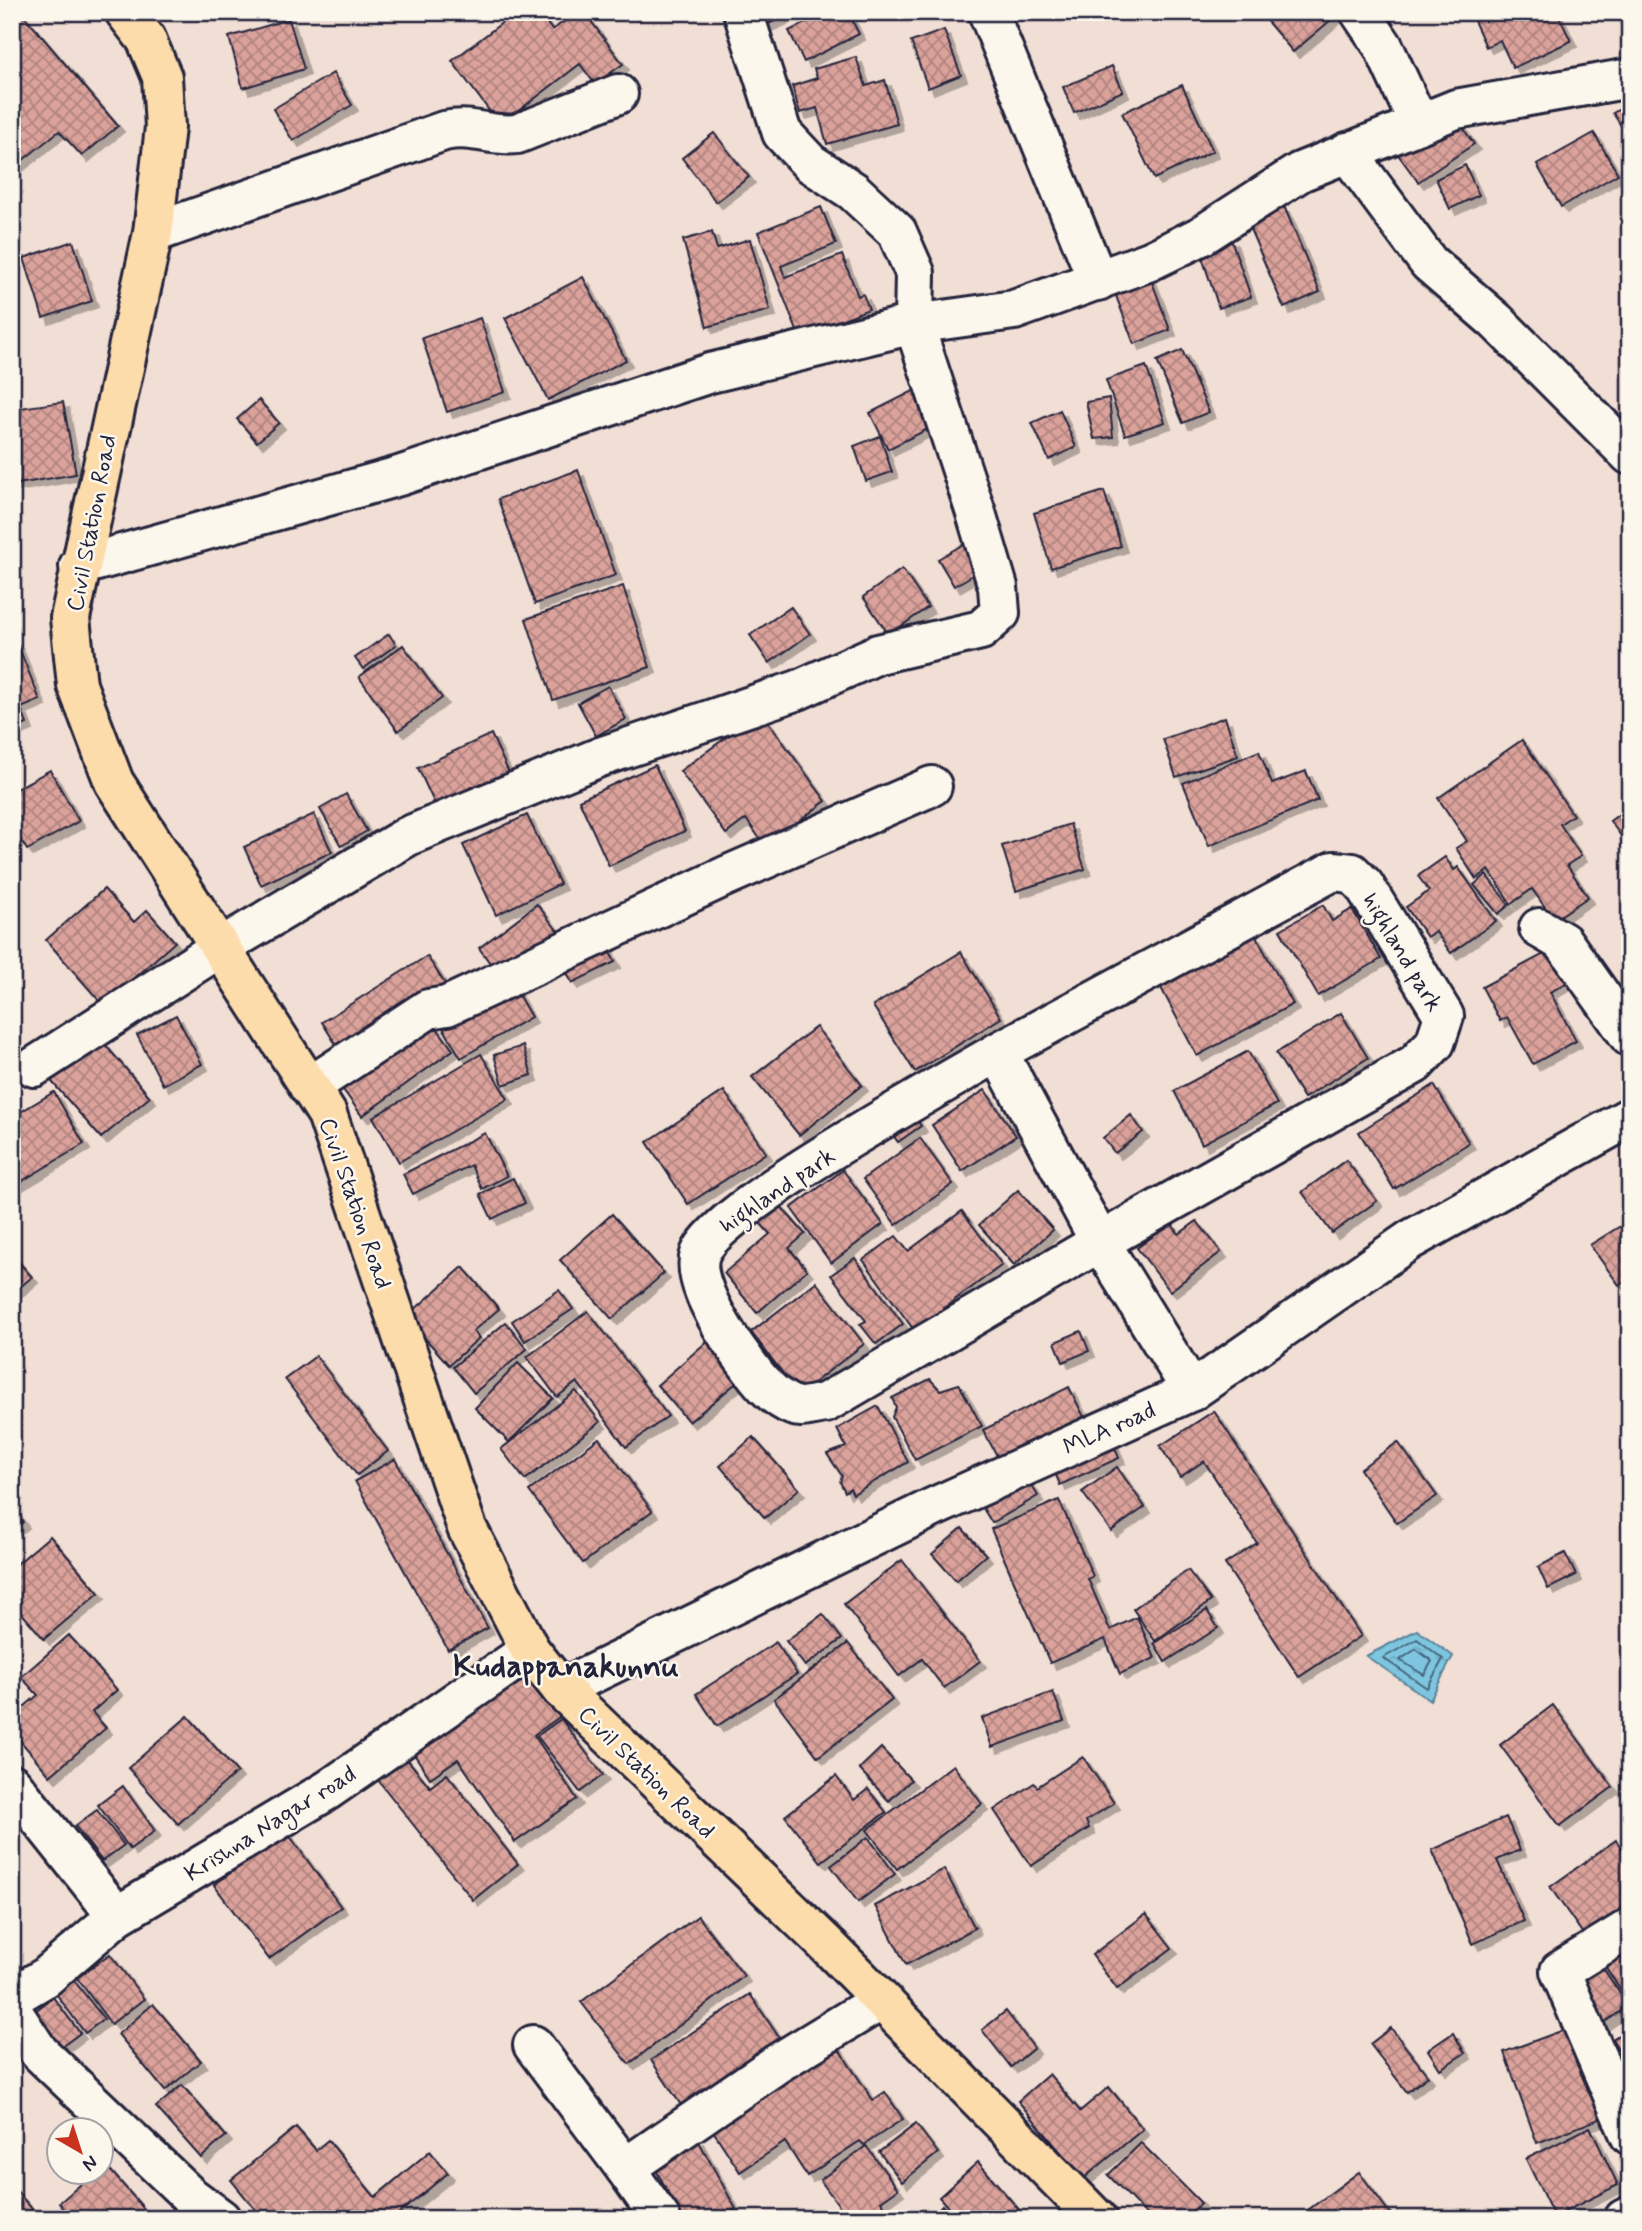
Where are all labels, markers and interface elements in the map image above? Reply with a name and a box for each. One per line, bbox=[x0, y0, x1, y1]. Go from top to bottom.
street label: Civil Station Road bbox=[60, 432, 125, 614]
street label: highland park bbox=[1352, 888, 1449, 1020]
street label: Civil Station Road bbox=[311, 1114, 398, 1293]
street label: highland park bbox=[714, 1141, 844, 1244]
street label: MLA road bbox=[1058, 1395, 1161, 1463]
district label: Kudappanakunnu bbox=[453, 1646, 679, 1688]
street label: Civil Station Road bbox=[571, 1700, 721, 1846]
street label: Krishna Nagar road bbox=[179, 1759, 363, 1891]
north arrow bbox=[46, 2116, 116, 2186]
text: N bbox=[77, 2149, 103, 2177]

